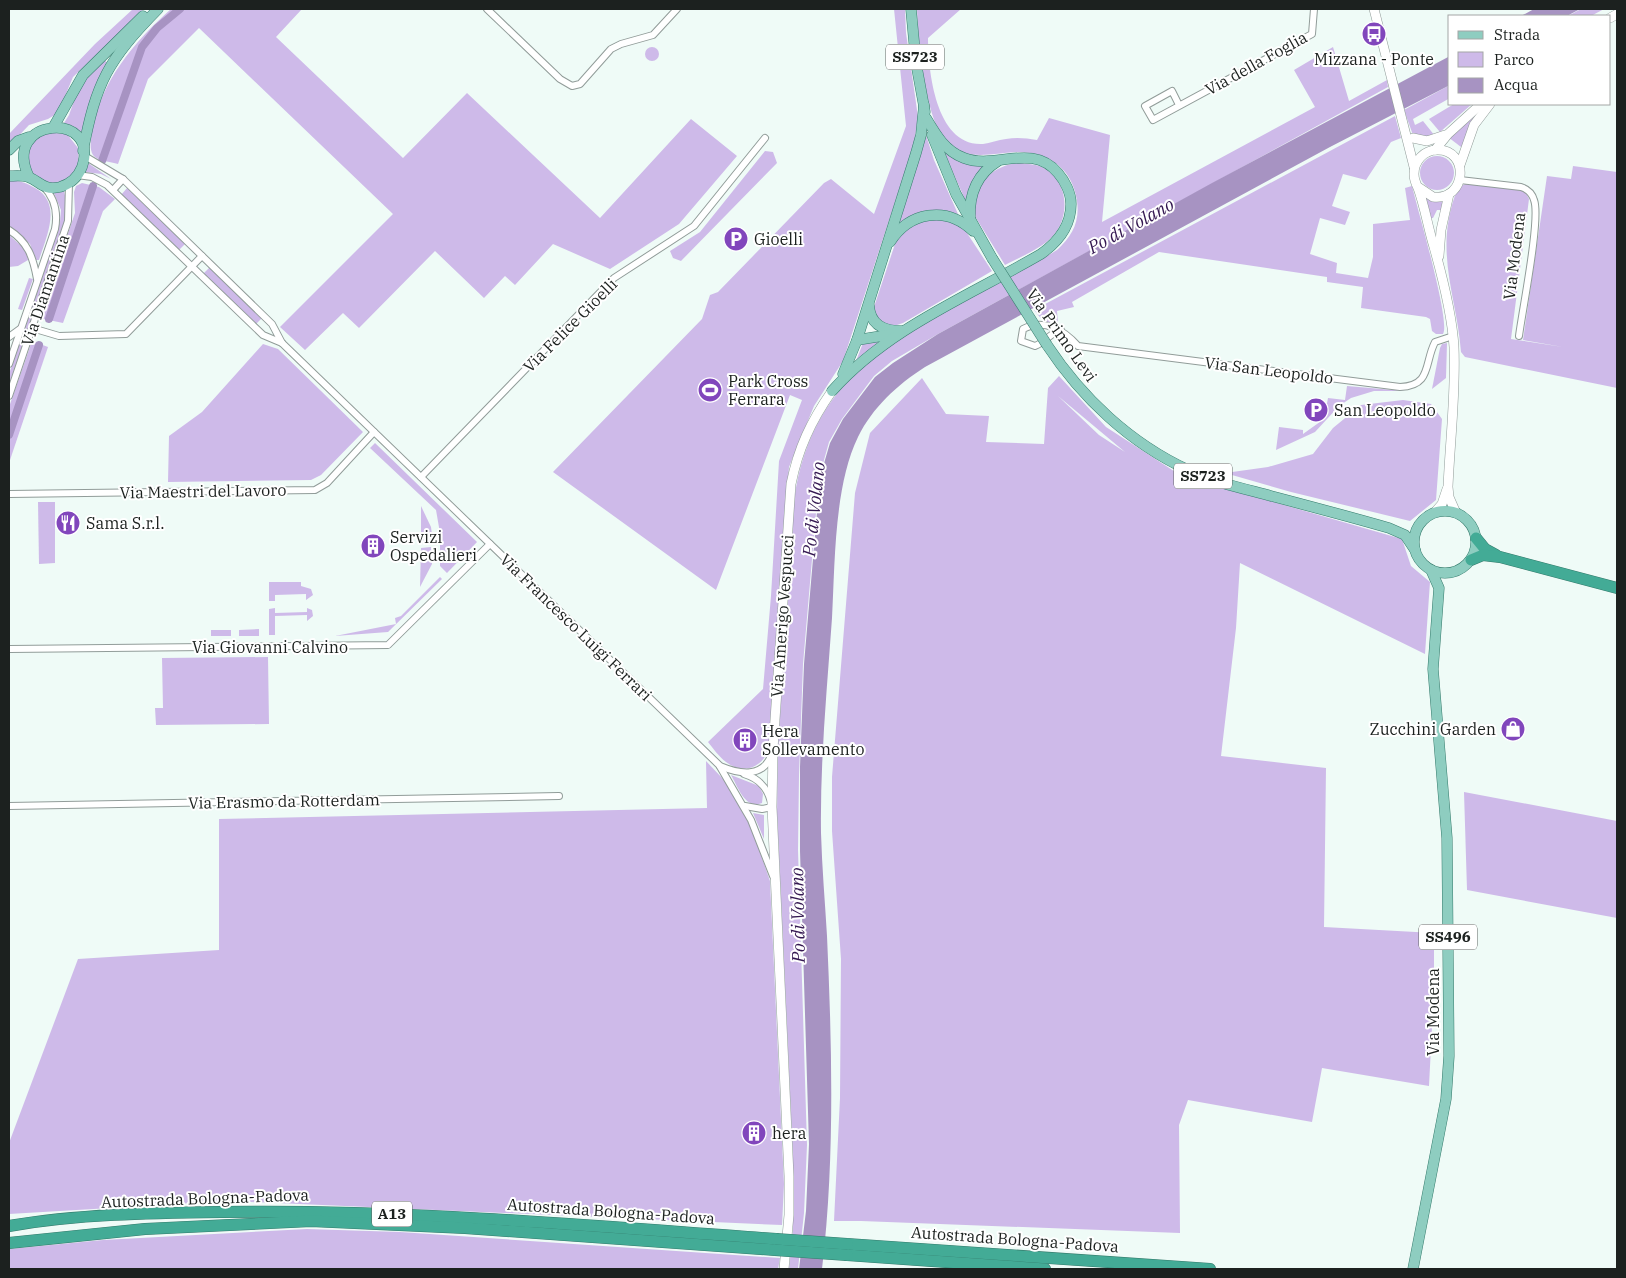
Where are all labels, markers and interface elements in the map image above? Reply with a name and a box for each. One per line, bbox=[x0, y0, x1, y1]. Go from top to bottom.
legend bbox=[1448, 15, 1611, 105]
bus stop icon: Mizzana - Ponte bbox=[1361, 21, 1387, 47]
text: Strada bbox=[1494, 25, 1540, 44]
street label: Via della Foglia bbox=[1201, 27, 1311, 99]
road number: SS723 bbox=[886, 44, 944, 70]
place label: Mizzana - Ponte bbox=[1314, 49, 1434, 69]
text: Parco bbox=[1494, 50, 1534, 69]
text: Acqua bbox=[1494, 75, 1538, 94]
water label: Po di Volano bbox=[1083, 192, 1178, 259]
street label: Via Modena bbox=[1499, 211, 1529, 301]
parking icon: Gioelli bbox=[723, 226, 749, 252]
place label: Gioelli bbox=[754, 229, 803, 249]
street label: Via Diamantina bbox=[17, 231, 74, 348]
street label: Via Felice Gioelli bbox=[519, 274, 621, 376]
street label: Via Primo Levi bbox=[1022, 284, 1102, 386]
street label: Via San Leopoldo bbox=[1203, 352, 1335, 388]
place label: Park Cross Ferrara bbox=[728, 371, 808, 409]
sports icon: Park Cross Ferrara bbox=[697, 377, 723, 403]
parking icon: San Leopoldo bbox=[1303, 397, 1329, 423]
place label: San Leopoldo bbox=[1334, 400, 1436, 420]
water label: Po di Volano bbox=[797, 460, 830, 558]
road number: SS723 bbox=[1174, 464, 1232, 488]
street label: Via Maestri del Lavoro bbox=[120, 480, 286, 502]
restaurant icon: Sama S.r.l. bbox=[55, 510, 81, 536]
place label: Sama S.r.l. bbox=[86, 513, 165, 533]
place label: Servizi Ospedalieri bbox=[390, 527, 477, 565]
building icon: Servizi Ospedalieri bbox=[360, 533, 386, 559]
street label: Via Amerigo Vespucci bbox=[766, 534, 798, 698]
street label: Via Francesco Luigi Ferrari bbox=[496, 549, 656, 705]
street label: Via Giovanni Calvino bbox=[192, 637, 348, 657]
shop icon: Zucchini Garden bbox=[1500, 716, 1526, 742]
place label: Zucchini Garden bbox=[1370, 719, 1496, 739]
place label: Hera Sollevamento bbox=[762, 721, 864, 759]
building icon: Hera Sollevamento bbox=[732, 727, 758, 753]
street label: Via Erasmo da Rotterdam bbox=[188, 789, 380, 813]
water label: Po di Volano bbox=[785, 867, 810, 964]
road number: SS496 bbox=[1419, 924, 1477, 950]
street label: Via Modena bbox=[1423, 968, 1443, 1056]
building icon: hera bbox=[741, 1120, 767, 1146]
place label: hera bbox=[772, 1123, 807, 1143]
street label: Autostrada Bologna-Padova bbox=[101, 1184, 310, 1212]
street label: Autostrada Bologna-Padova bbox=[506, 1194, 716, 1228]
road number: A13 bbox=[372, 1202, 412, 1226]
street label: Autostrada Bologna-Padova bbox=[910, 1222, 1120, 1256]

